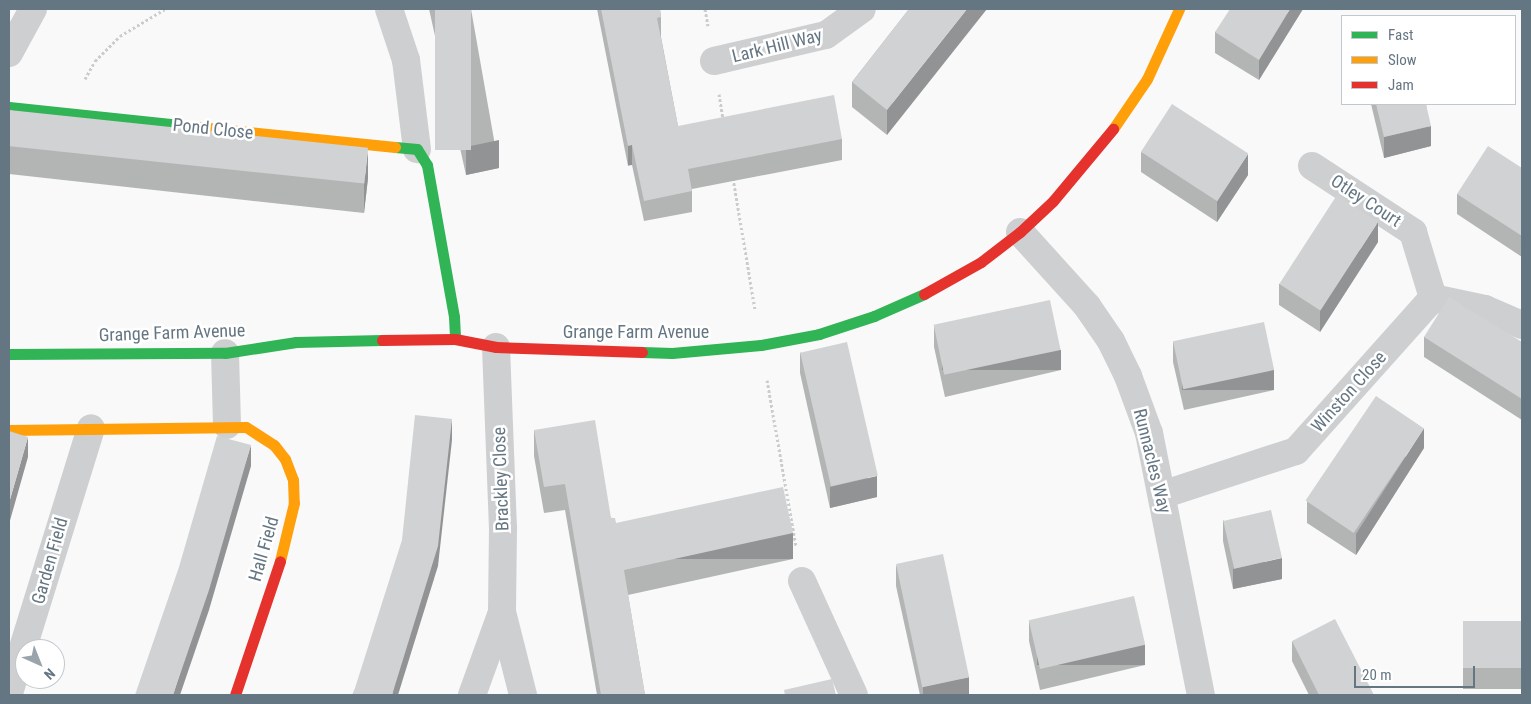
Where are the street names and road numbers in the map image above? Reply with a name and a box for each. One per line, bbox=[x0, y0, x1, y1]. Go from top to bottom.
street label: Lark Hill Way bbox=[730, 24, 824, 68]
street label: Pond Close bbox=[172, 114, 254, 144]
street label: Otley Court bbox=[1327, 170, 1405, 232]
street label: Grange Farm Avenue bbox=[98, 320, 246, 346]
street label: Grange Farm Avenue bbox=[563, 321, 709, 343]
street label: Winston Close bbox=[1307, 347, 1391, 437]
street label: Runnacles Way bbox=[1129, 407, 1175, 515]
street label: Brackley Close bbox=[488, 427, 514, 531]
street label: Hall Field bbox=[244, 514, 284, 584]
street label: Garden Field bbox=[27, 515, 73, 607]

